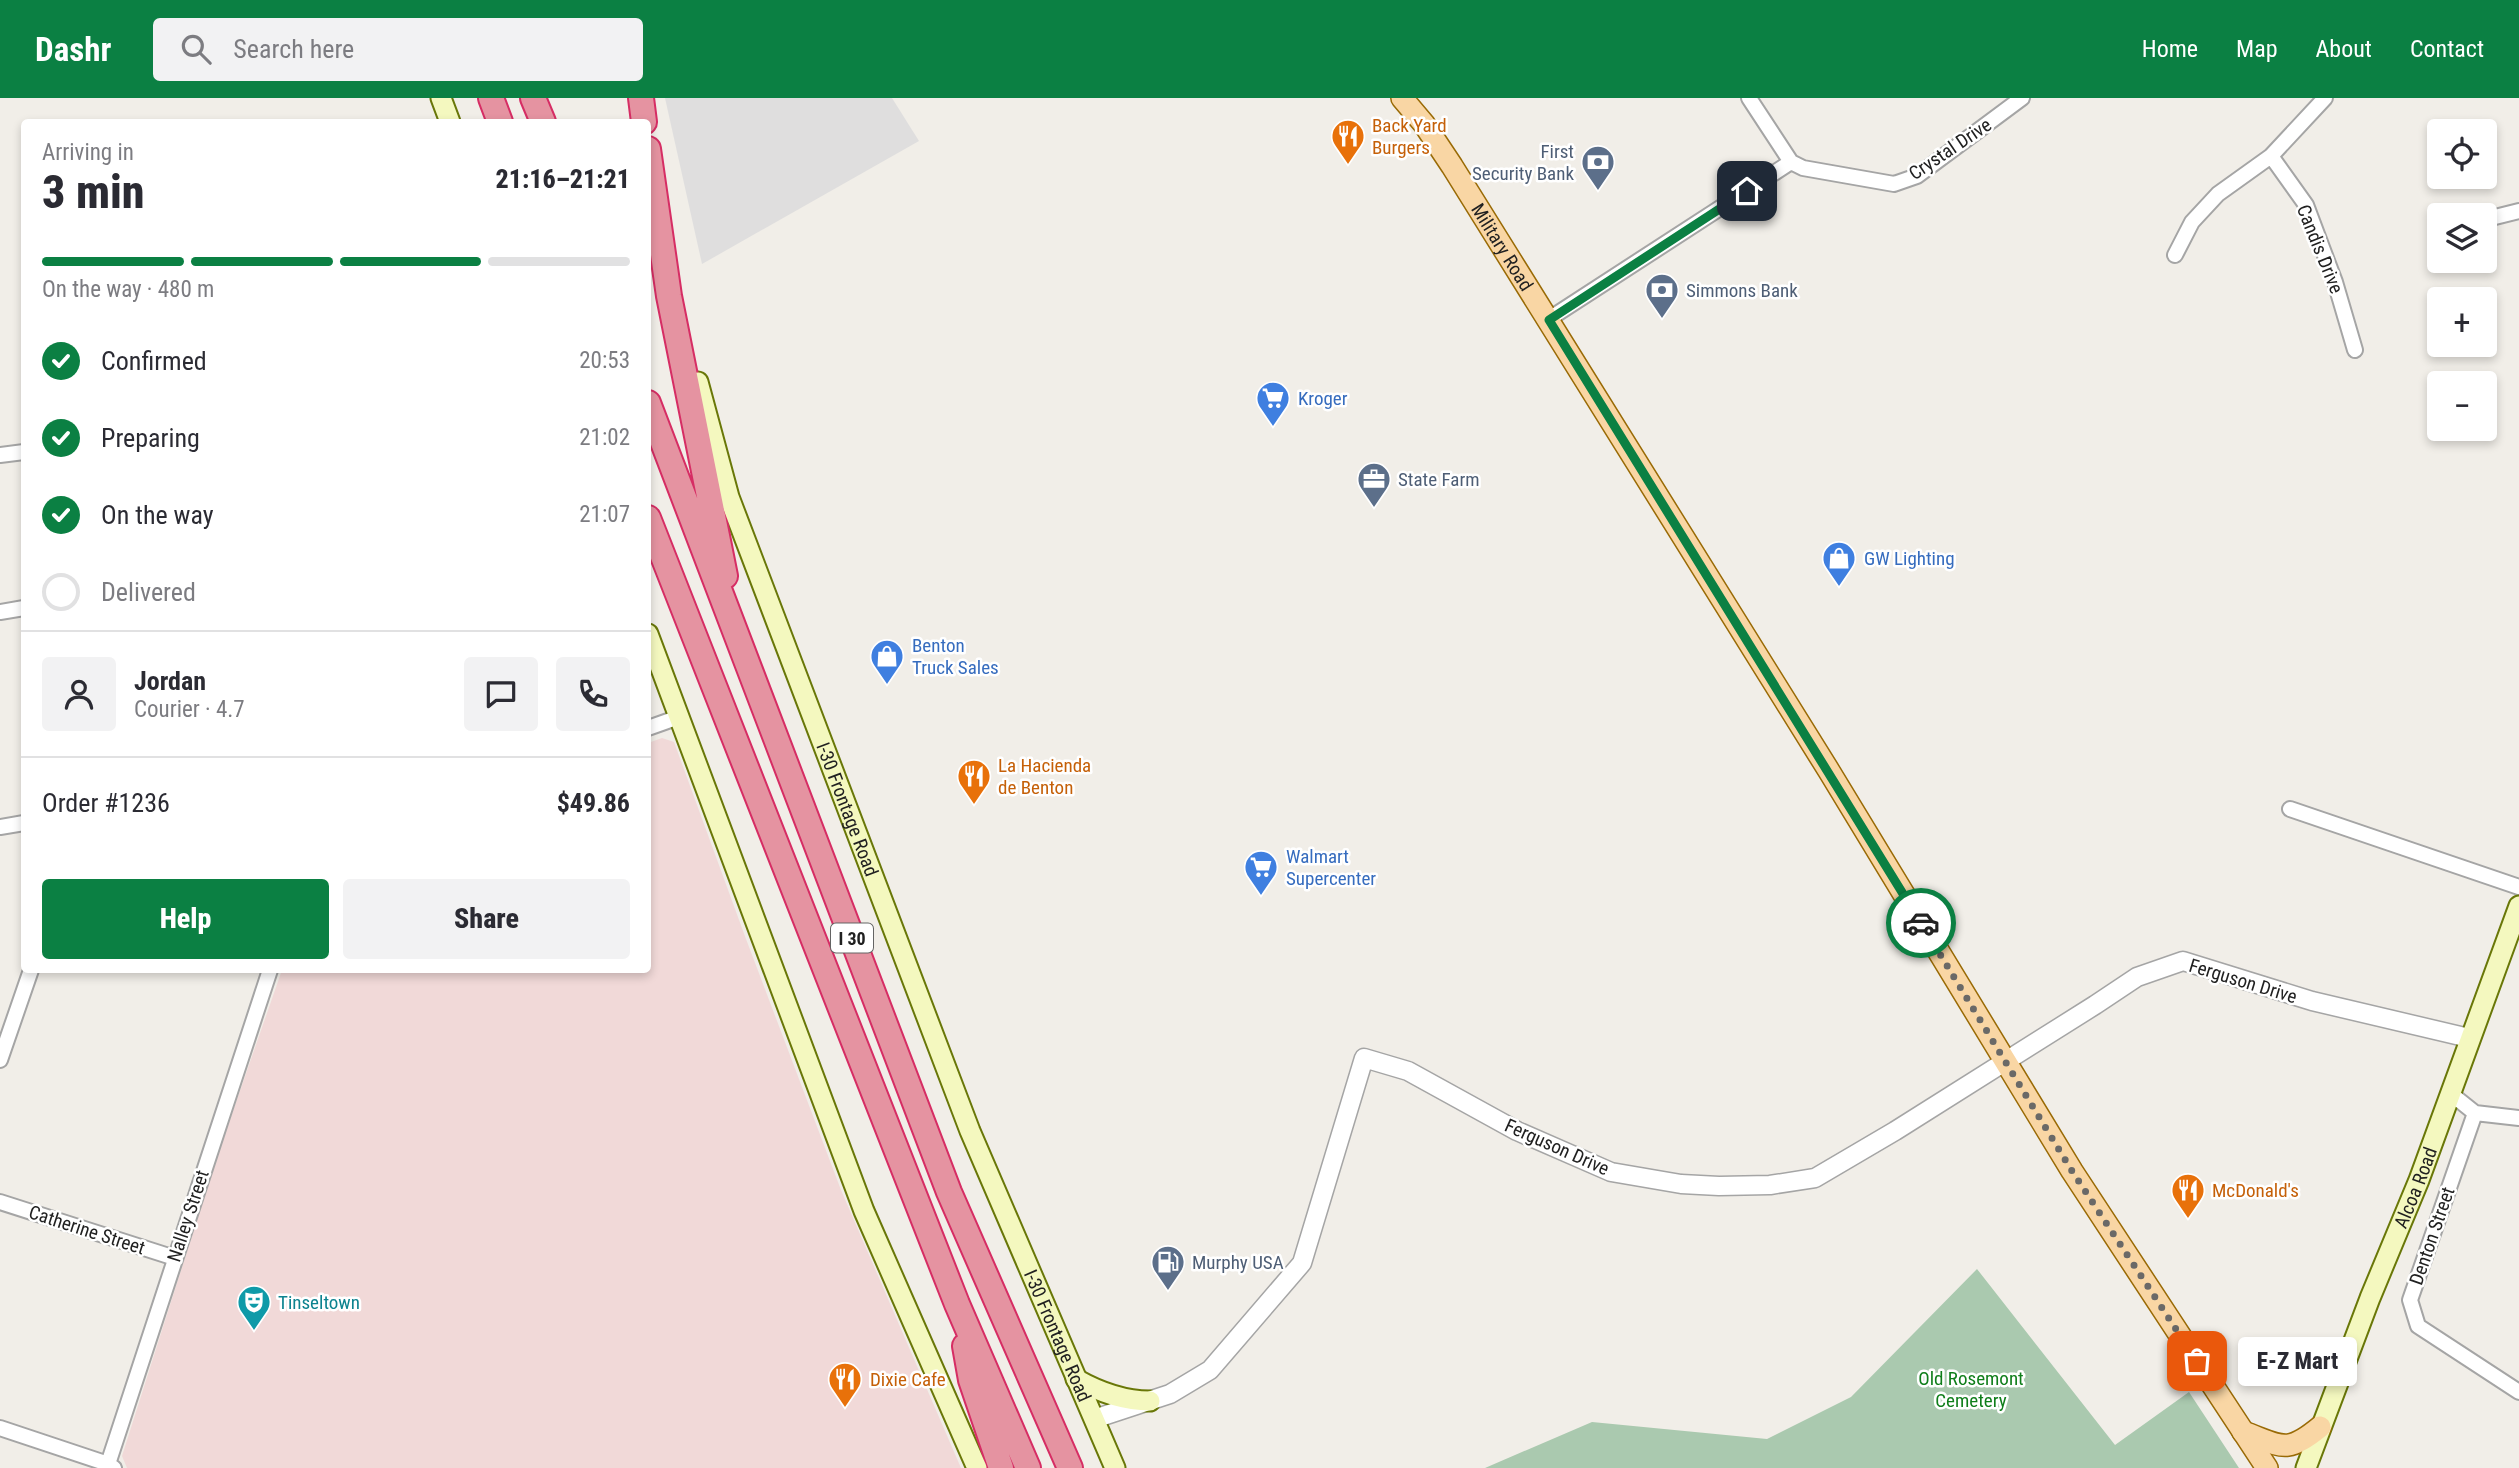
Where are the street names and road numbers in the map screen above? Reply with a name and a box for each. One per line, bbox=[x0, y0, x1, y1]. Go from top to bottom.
street label: Crystal Drive bbox=[1904, 113, 1996, 185]
street label: Military Road bbox=[1467, 199, 1538, 295]
street label: Candis Drive bbox=[2292, 201, 2348, 297]
street label: I-30 Frontage Road bbox=[812, 739, 884, 879]
road number: I 30 bbox=[831, 924, 873, 952]
street label: Ferguson Drive bbox=[2186, 954, 2300, 1008]
street label: Ferguson Drive bbox=[1501, 1114, 1613, 1180]
street label: Alcoa Road bbox=[2389, 1144, 2442, 1232]
street label: Nalley Street bbox=[162, 1167, 214, 1265]
street label: Denton Street bbox=[2405, 1184, 2459, 1288]
street label: Catherine Street bbox=[26, 1200, 148, 1260]
street label: I-30 Frontage Road bbox=[1019, 1266, 1097, 1405]

